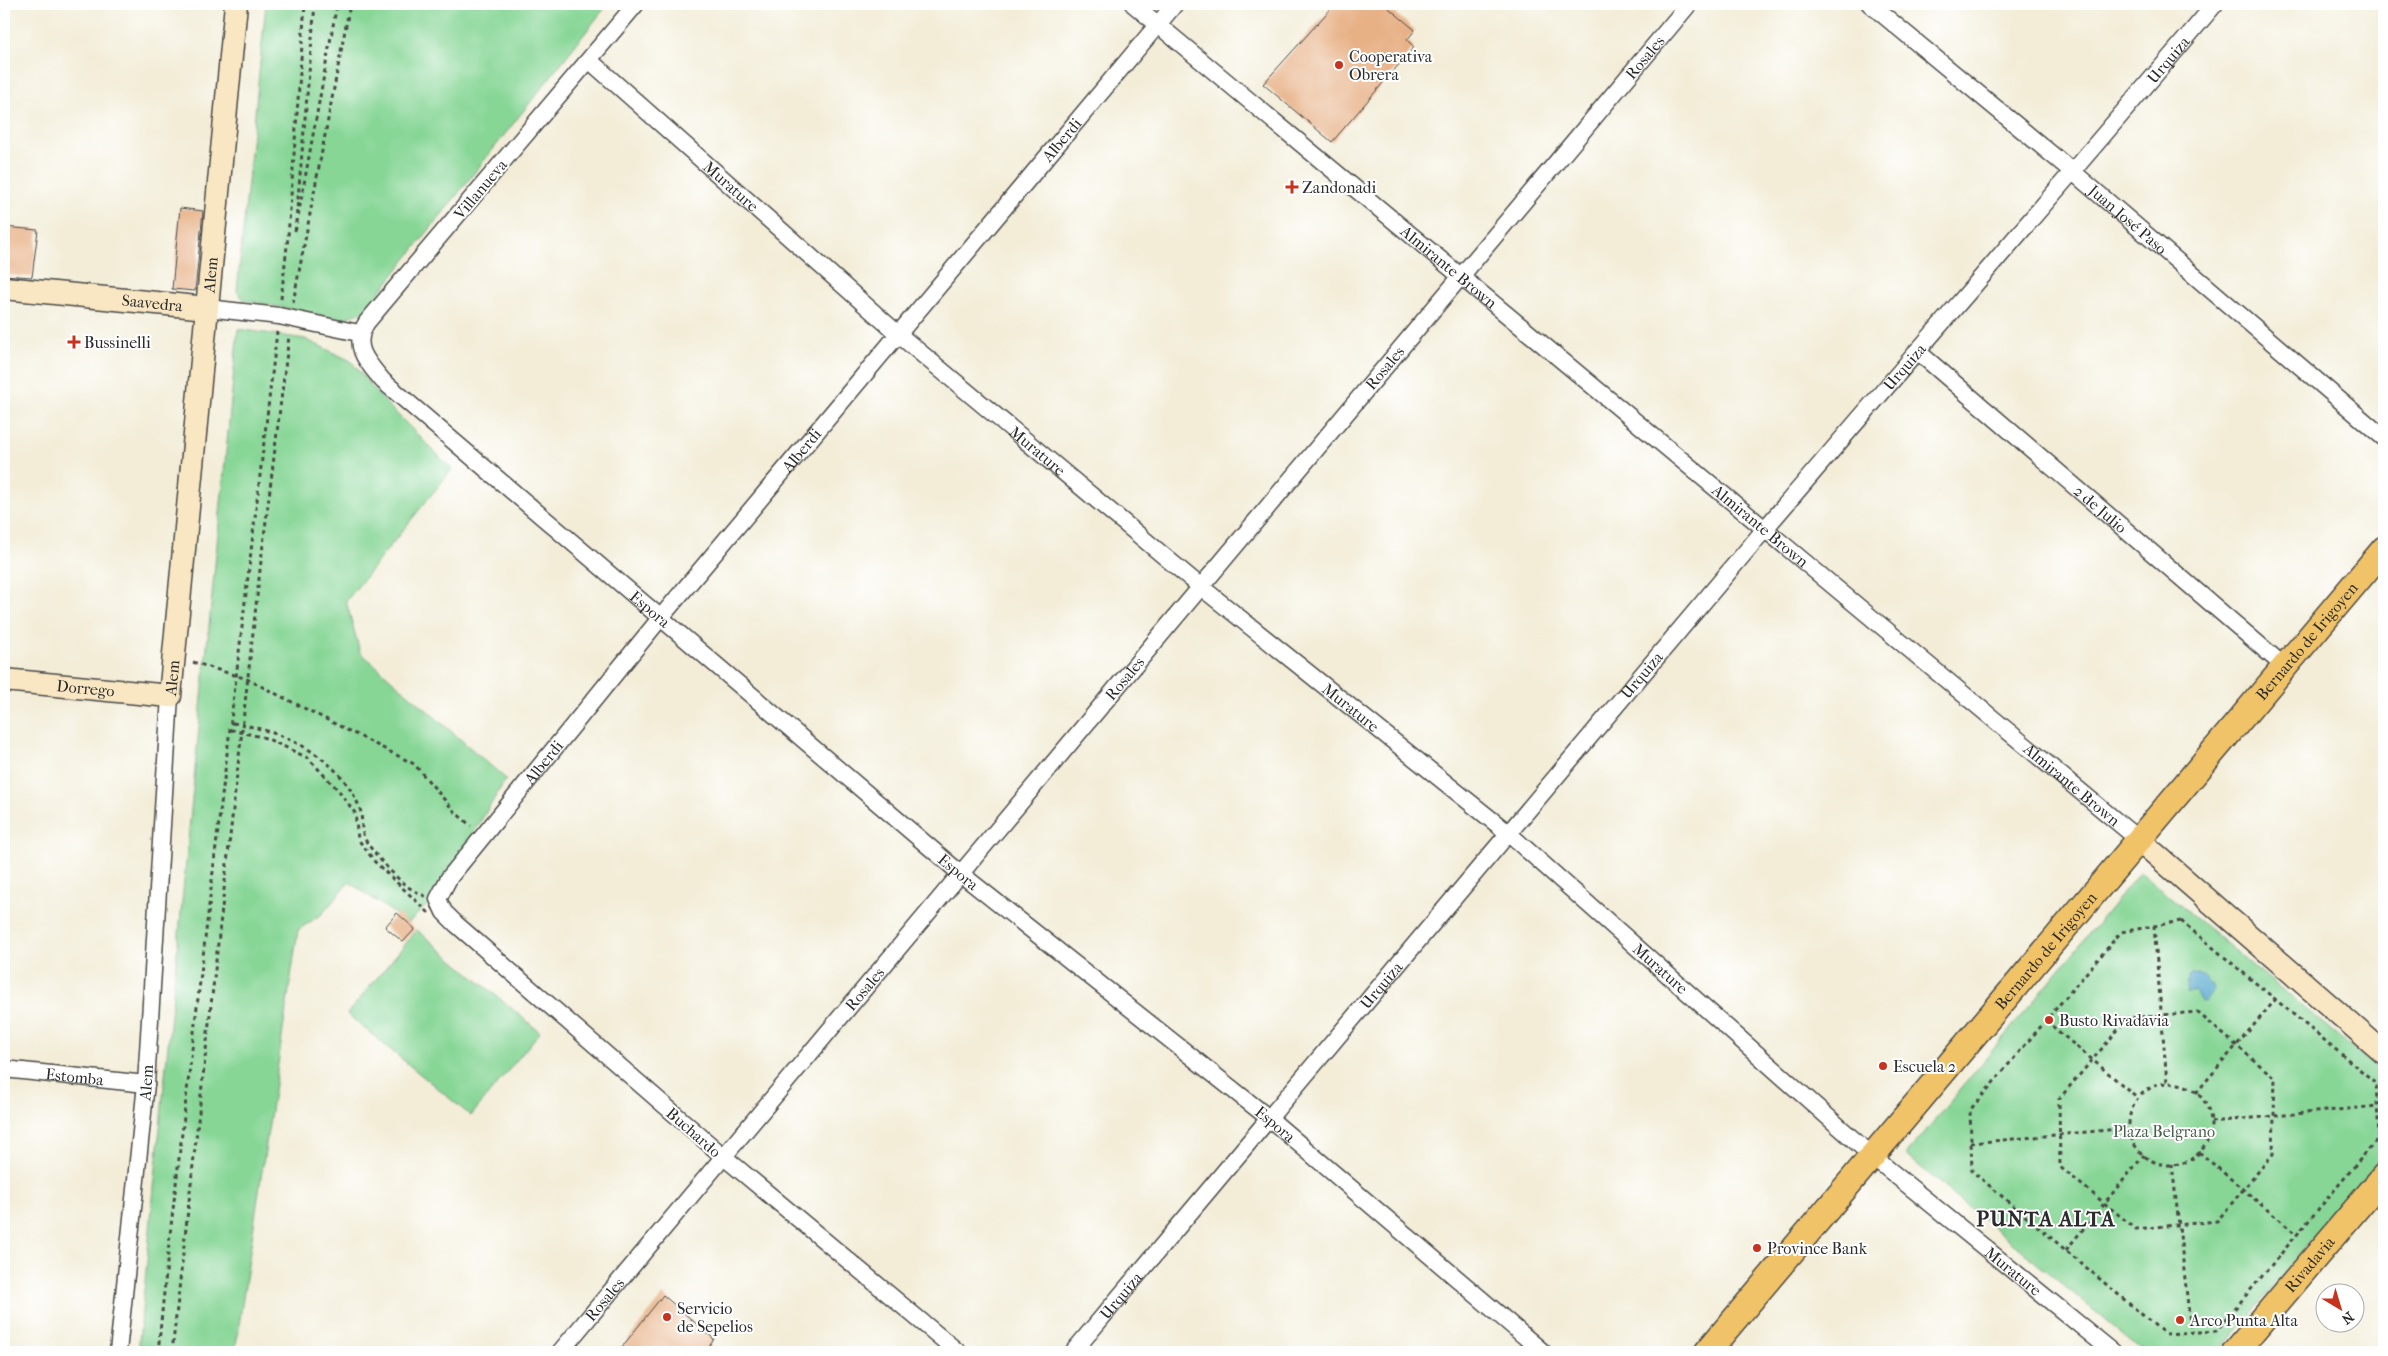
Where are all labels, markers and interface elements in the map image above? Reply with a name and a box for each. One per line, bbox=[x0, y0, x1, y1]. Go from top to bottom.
street label: Rosales bbox=[1621, 32, 1669, 83]
street label: Urquiza bbox=[2143, 32, 2194, 87]
place label: Cooperativa Obrera bbox=[1349, 47, 1433, 84]
marker: Cooperativa Obrera bbox=[1333, 59, 1345, 71]
street label: Alberdi bbox=[1037, 114, 1086, 166]
street label: Villanueva bbox=[449, 155, 511, 224]
street label: Murature bbox=[699, 157, 762, 216]
place label: Zandonadi bbox=[1302, 178, 1377, 197]
street label: Juan José Paso bbox=[2083, 179, 2171, 258]
marker: Zandonadi bbox=[1286, 181, 1298, 193]
street label: Almirante Brown bbox=[1396, 221, 1501, 313]
street label: Alem bbox=[199, 255, 222, 295]
street label: Saavedra bbox=[121, 291, 184, 316]
place label: Bussinelli bbox=[84, 333, 151, 352]
marker: Bussinelli bbox=[68, 336, 80, 348]
street label: Urquiza bbox=[1879, 339, 1930, 394]
street label: Rosales bbox=[1361, 342, 1409, 394]
street label: Murature bbox=[1006, 422, 1069, 480]
street label: Alberdi bbox=[777, 424, 825, 477]
street label: Almirante Brown bbox=[1707, 480, 1813, 572]
street label: 2 de Julio bbox=[2070, 481, 2131, 537]
street label: Bernardo de Irigoyen bbox=[2252, 578, 2362, 704]
street label: Espora bbox=[626, 587, 674, 632]
street label: Urquiza bbox=[1616, 647, 1667, 703]
street label: Rosales bbox=[1101, 653, 1148, 704]
street label: Alem bbox=[161, 658, 183, 698]
street label: Dorrego bbox=[56, 676, 115, 701]
street label: Murature bbox=[1319, 679, 1383, 736]
street label: Alberdi bbox=[519, 736, 567, 789]
street label: Almirante Brown bbox=[2019, 739, 2124, 831]
street label: Espora bbox=[934, 850, 983, 895]
street label: Bernardo de Irigoyen bbox=[1991, 888, 2101, 1014]
street label: Murature bbox=[1629, 939, 1692, 998]
street label: Urquiza bbox=[1356, 957, 1407, 1013]
street label: Rosales bbox=[841, 963, 888, 1015]
place label: Busto Rivadavia bbox=[2059, 1011, 2170, 1030]
marker: Busto Rivadavia bbox=[2043, 1014, 2055, 1026]
place label: Escuela 2 bbox=[1893, 1057, 1956, 1076]
marker: Escuela 2 bbox=[1877, 1060, 1889, 1072]
street label: Alem bbox=[135, 1063, 157, 1102]
street label: Estomba bbox=[44, 1064, 105, 1090]
street label: Espora bbox=[1251, 1102, 1299, 1147]
street label: Buchardo bbox=[662, 1103, 725, 1161]
park label: Plaza Belgrano bbox=[2113, 1122, 2215, 1141]
district label: PUNTA ALTA bbox=[1976, 1207, 2116, 1231]
street label: Rivadavia bbox=[2281, 1232, 2339, 1296]
place label: Province Bank bbox=[1767, 1239, 1868, 1258]
marker: Province Bank bbox=[1751, 1242, 1763, 1254]
street label: Murature bbox=[1981, 1243, 2045, 1300]
street label: Urquiza bbox=[1096, 1268, 1147, 1323]
street label: Rosales bbox=[581, 1274, 628, 1325]
north arrow bbox=[2316, 1284, 2366, 1334]
place label: Servicio de Sepelios bbox=[677, 1299, 753, 1336]
text: N bbox=[2338, 1308, 2357, 1328]
marker: Servicio de Sepelios bbox=[661, 1311, 673, 1323]
place label: Arco Punta Alta bbox=[2189, 1311, 2299, 1330]
marker: Arco Punta Alta bbox=[2174, 1314, 2186, 1326]

